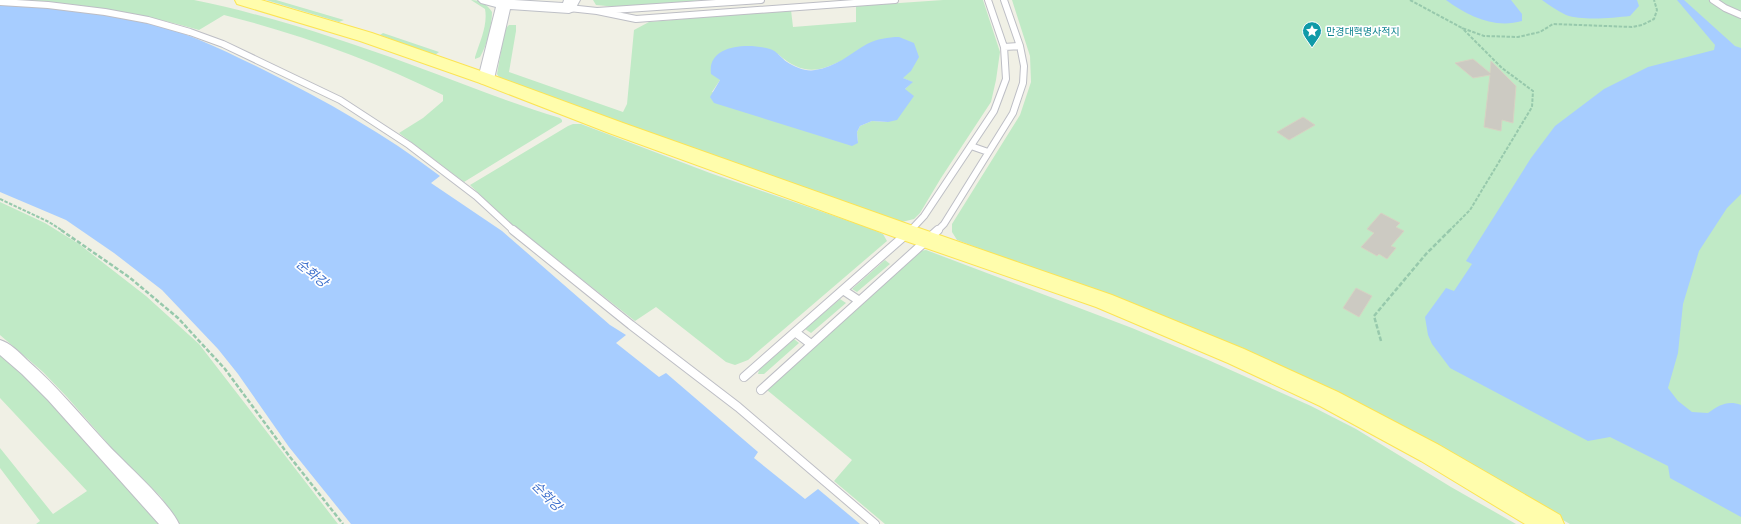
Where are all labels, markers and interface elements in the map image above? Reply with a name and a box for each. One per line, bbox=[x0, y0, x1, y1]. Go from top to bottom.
place icon: 만경대혁명사적지 bbox=[1301, 20, 1323, 48]
place label: 만경대혁명사적지 bbox=[1326, 25, 1400, 38]
water label: 순화강 bbox=[293, 256, 332, 291]
water label: 순화강 bbox=[529, 478, 566, 515]

